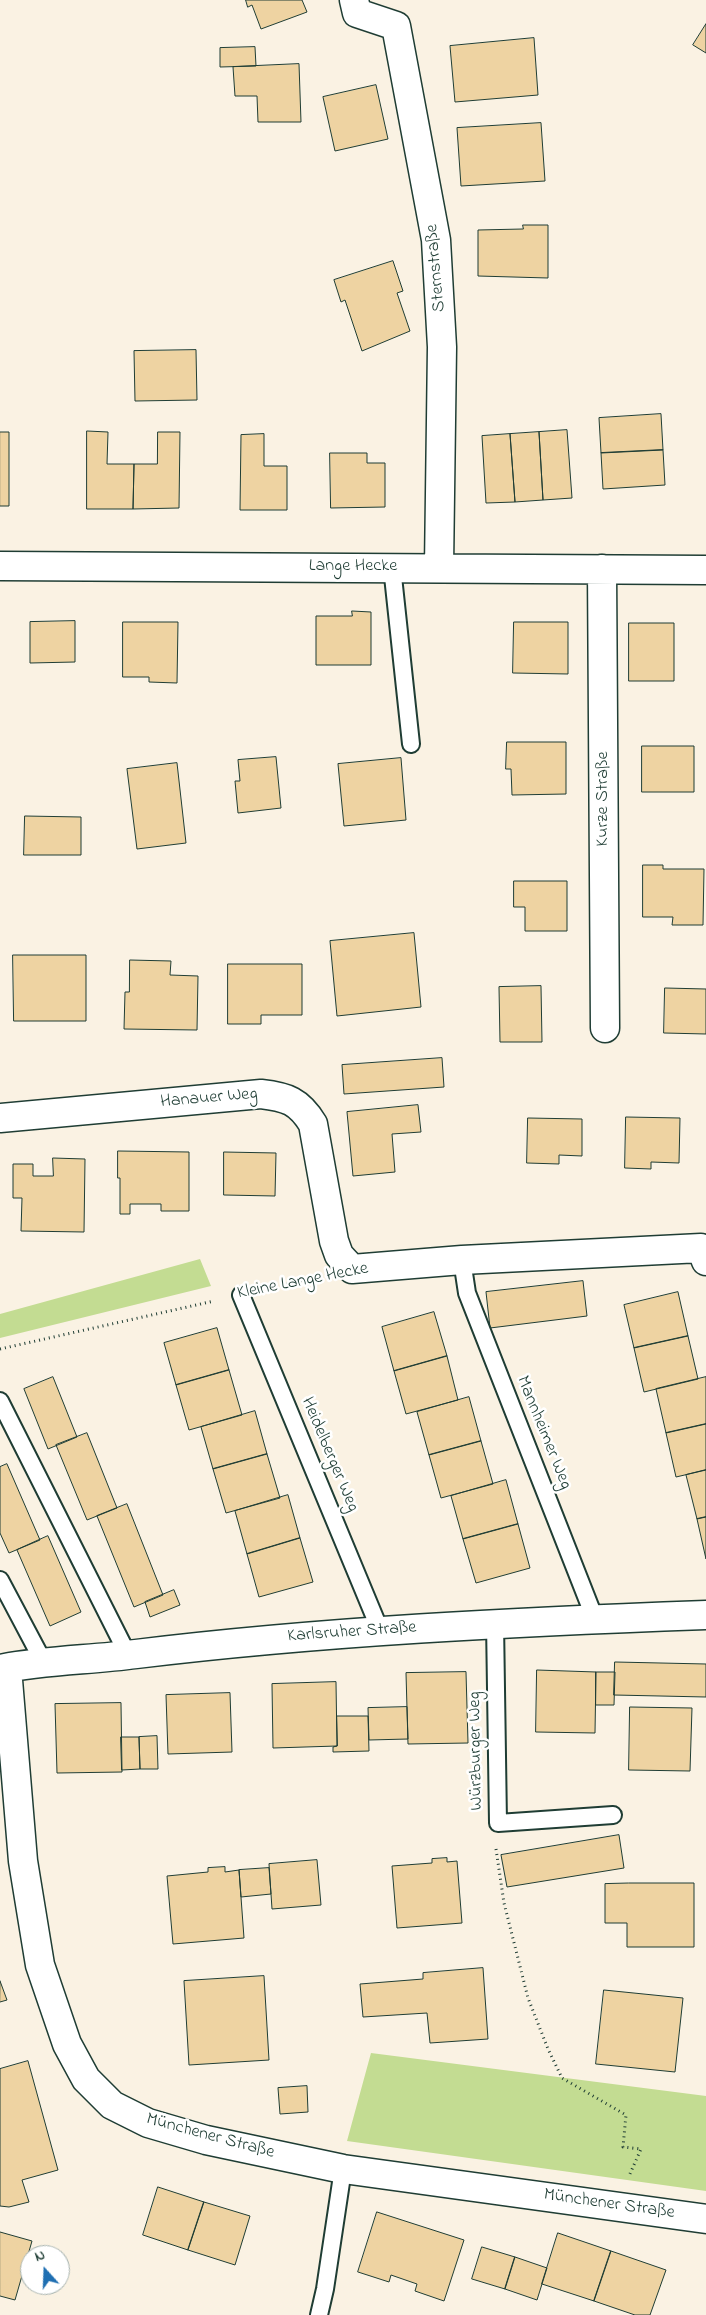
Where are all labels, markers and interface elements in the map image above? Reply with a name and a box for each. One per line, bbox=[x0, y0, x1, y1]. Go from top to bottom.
street label: Sternstraße bbox=[422, 223, 452, 313]
street label: Lange Hecke bbox=[309, 556, 397, 578]
street label: Kurze Straße bbox=[593, 751, 615, 847]
street label: Hanauer Weg bbox=[160, 1084, 258, 1114]
street label: Kleine Lange Hecke bbox=[236, 1259, 370, 1305]
street label: Mannheimer Weg bbox=[510, 1373, 576, 1493]
street label: Heidelberger Weg bbox=[295, 1394, 363, 1516]
street label: Karlsruher Straße bbox=[287, 1618, 417, 1648]
street label: Würzburger Weg bbox=[465, 1691, 489, 1811]
street label: Münchener Straße bbox=[143, 2109, 277, 2165]
street label: Münchener Straße bbox=[542, 2185, 676, 2225]
north arrow bbox=[20, 2245, 70, 2295]
text: N bbox=[32, 2245, 48, 2268]

